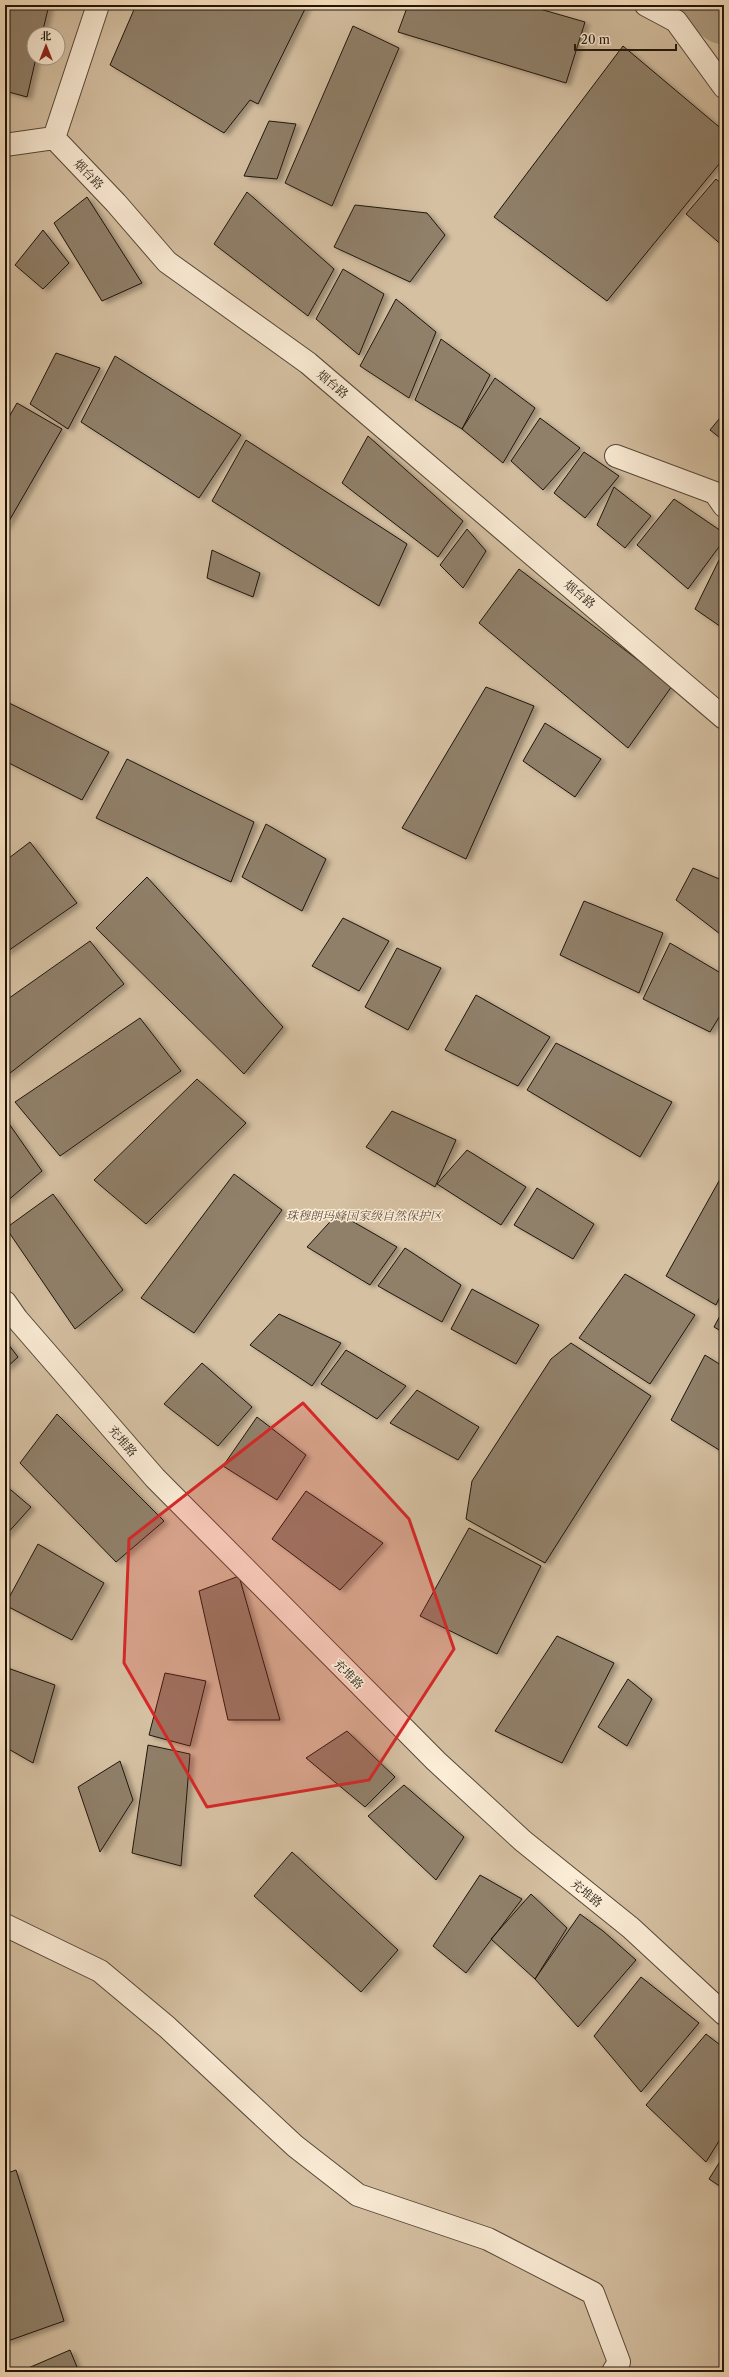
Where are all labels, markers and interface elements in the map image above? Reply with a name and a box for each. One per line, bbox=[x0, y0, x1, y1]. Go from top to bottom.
north arrow bbox=[26, 26, 66, 66]
scale bar bbox=[575, 26, 676, 52]
text: 北 bbox=[41, 29, 52, 43]
text: 20 m bbox=[581, 32, 610, 47]
street label: 烟台路 bbox=[71, 156, 107, 192]
street label: 烟台路 bbox=[314, 367, 352, 401]
street label: 烟台路 bbox=[561, 577, 599, 611]
park label: 珠穆朗玛峰国家级自然保护区 bbox=[286, 1208, 444, 1223]
street label: 充堆路 bbox=[106, 1422, 140, 1460]
street label: 充堆路 bbox=[331, 1656, 367, 1692]
street label: 充堆路 bbox=[568, 1876, 606, 1910]

